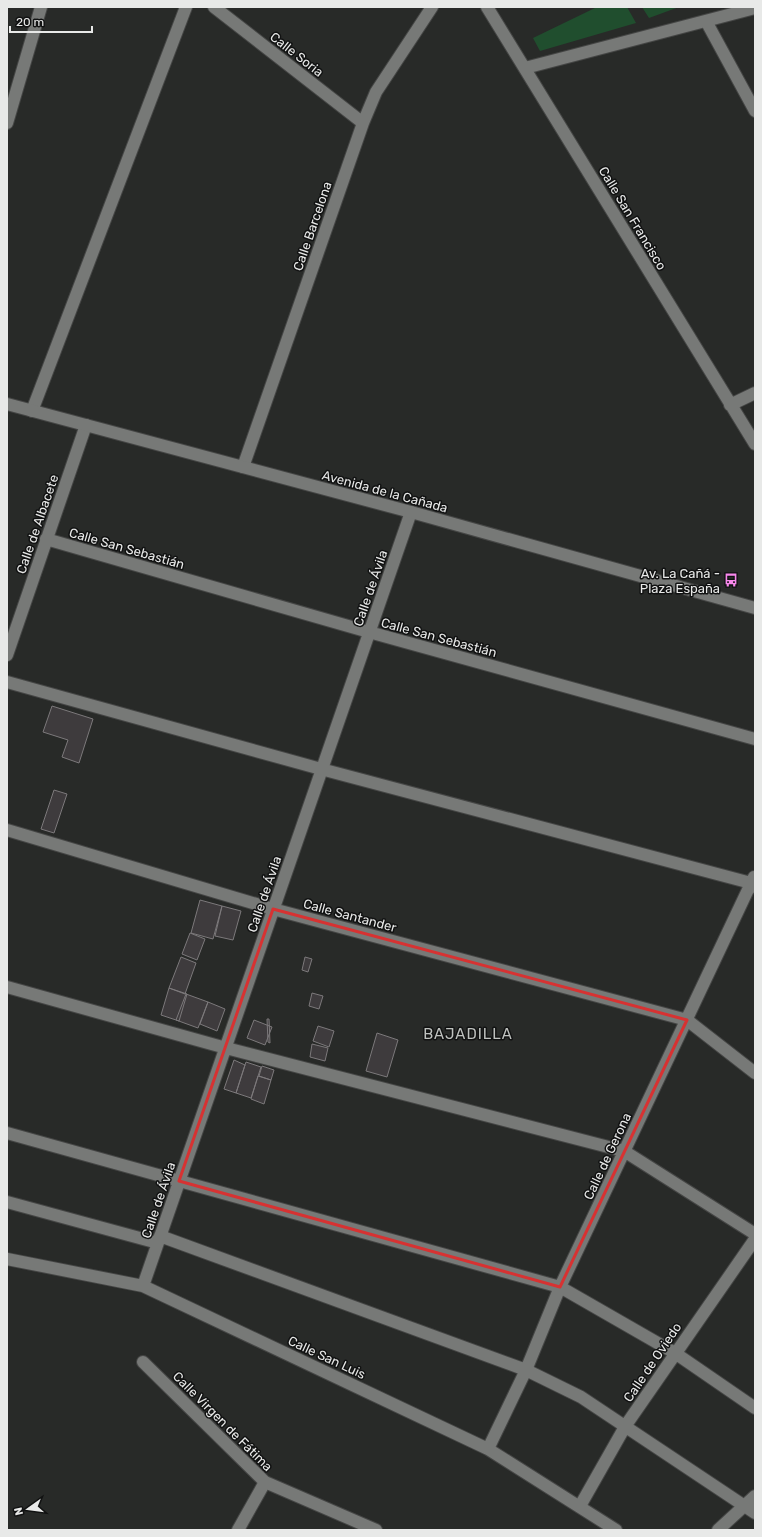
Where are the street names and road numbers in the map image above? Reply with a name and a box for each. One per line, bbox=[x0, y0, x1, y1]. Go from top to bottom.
street label: Calle Soria bbox=[267, 29, 326, 80]
street label: Calle San Francisco bbox=[596, 164, 669, 273]
street label: Calle Barcelona bbox=[290, 180, 335, 273]
street label: Avenida de la Cañada bbox=[321, 468, 449, 515]
street label: Calle de Albacete bbox=[13, 473, 61, 576]
street label: Calle San Sebastián bbox=[68, 525, 186, 572]
street label: Calle de Ávila bbox=[350, 548, 391, 628]
street label: Calle San Sebastián bbox=[379, 615, 498, 660]
street label: Calle de Ávila bbox=[244, 854, 285, 934]
street label: Calle Santander bbox=[302, 896, 398, 935]
street label: Calle de Gerona bbox=[581, 1110, 634, 1202]
street label: Calle de Ávila bbox=[138, 1160, 179, 1240]
street label: Calle de Oviedo bbox=[620, 1320, 684, 1405]
street label: Calle San Luis bbox=[286, 1333, 368, 1382]
street label: Calle Virgen de Fátima bbox=[169, 1369, 275, 1475]

